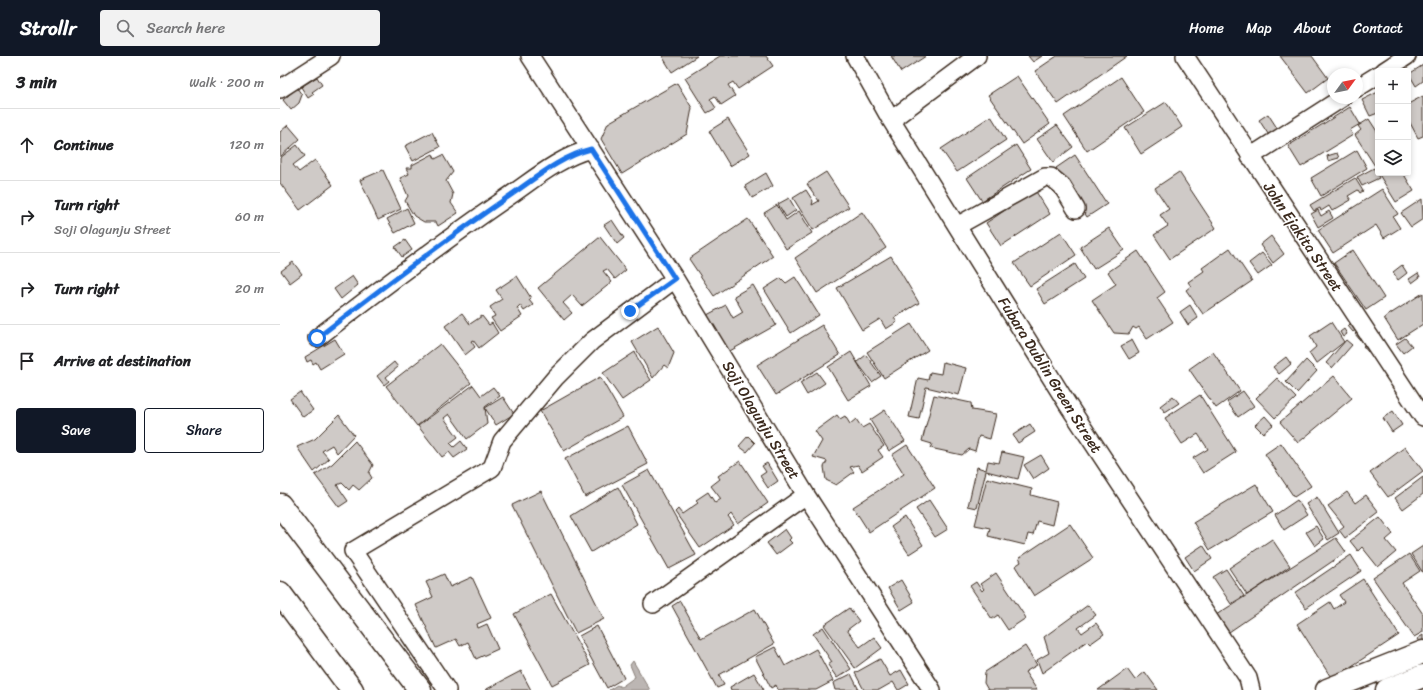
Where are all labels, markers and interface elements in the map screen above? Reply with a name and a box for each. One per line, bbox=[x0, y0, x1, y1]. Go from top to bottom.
search box bbox=[100, 10, 380, 46]
text: Strollr bbox=[20, 12, 76, 45]
text: Search here bbox=[146, 15, 225, 41]
text: Home bbox=[1189, 16, 1224, 41]
text: Map bbox=[1246, 16, 1272, 41]
text: About bbox=[1294, 16, 1331, 41]
text: Contact bbox=[1353, 16, 1403, 41]
icon: search bbox=[114, 17, 136, 39]
text: 3 min bbox=[16, 67, 57, 97]
north arrow bbox=[1327, 68, 1363, 104]
map controls bbox=[1375, 68, 1411, 176]
button: + bbox=[1375, 68, 1411, 104]
text: Walk · 200 m bbox=[189, 71, 264, 94]
button: − bbox=[1375, 104, 1411, 140]
text: Continue bbox=[54, 132, 114, 158]
text: 120 m bbox=[229, 133, 264, 156]
icon: ahead bbox=[16, 134, 38, 156]
button: layers bbox=[1375, 140, 1411, 176]
street label: John Ejakita Street bbox=[1256, 176, 1350, 298]
text: Turn right bbox=[54, 192, 119, 218]
text: 60 m bbox=[235, 205, 264, 228]
icon: right bbox=[16, 206, 38, 228]
text: Soji Olagunju Street bbox=[54, 218, 171, 241]
text: Turn right bbox=[54, 276, 119, 302]
text: 20 m bbox=[235, 277, 264, 300]
icon: right bbox=[16, 278, 38, 300]
street label: Fubara Dublin Green Street bbox=[991, 291, 1109, 459]
route end bbox=[621, 302, 639, 320]
route start bbox=[308, 329, 326, 347]
text: Arrive at destination bbox=[54, 348, 191, 374]
icon: arrive bbox=[16, 350, 38, 372]
street label: Soji Olagunju Street bbox=[715, 355, 807, 485]
button: Save bbox=[16, 408, 136, 453]
button: Share bbox=[144, 408, 264, 453]

